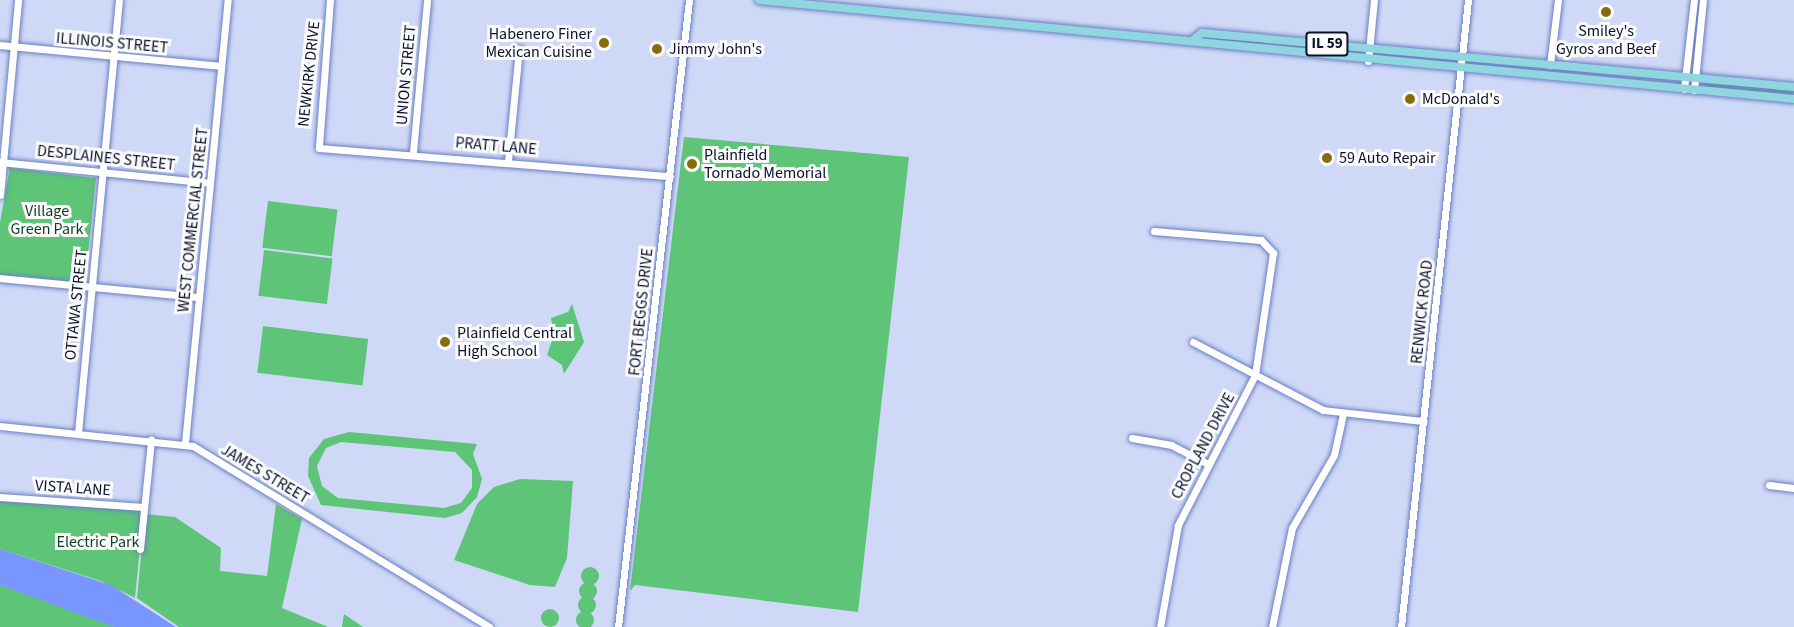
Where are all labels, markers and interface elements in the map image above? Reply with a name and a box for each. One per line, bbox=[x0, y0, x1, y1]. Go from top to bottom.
marker: Smiley's Gyros and Beef bbox=[1599, 5, 1613, 19]
street label: NEWKIRK DRIVE bbox=[294, 20, 324, 128]
place label: Smiley's Gyros and Beef bbox=[1556, 21, 1656, 59]
street label: UNION STREET bbox=[392, 24, 420, 126]
place label: Habenero Finer Mexican Cuisine bbox=[485, 24, 592, 62]
street label: ILLINOIS STREET bbox=[55, 29, 169, 57]
road number: IL 59 bbox=[1304, 32, 1350, 56]
marker: Habenero Finer Mexican Cuisine bbox=[597, 36, 611, 50]
place label: Jimmy John's bbox=[669, 39, 762, 59]
marker: Jimmy John's bbox=[650, 42, 664, 56]
place label: McDonald's bbox=[1422, 89, 1500, 109]
marker: McDonald's bbox=[1403, 92, 1417, 106]
street label: WEST COMMERCIAL STREET bbox=[174, 127, 212, 313]
street label: PRATT LANE bbox=[455, 133, 537, 159]
street label: DESPLAINES STREET bbox=[36, 141, 176, 175]
place label: Plainfield Tornado Memorial bbox=[704, 145, 826, 183]
place label: 59 Auto Repair bbox=[1339, 148, 1436, 168]
marker: 59 Auto Repair bbox=[1320, 151, 1334, 165]
marker: Plainfield Tornado Memorial bbox=[685, 157, 699, 171]
park label: Village Green Park bbox=[11, 201, 83, 239]
street label: FORT BEGGS DRIVE bbox=[625, 247, 657, 377]
street label: OTTAWA STREET bbox=[61, 249, 91, 361]
street label: RENWICK ROAD bbox=[1407, 259, 1437, 365]
place label: Plainfield Central High School bbox=[457, 323, 572, 361]
marker: Plainfield Central High School bbox=[438, 335, 452, 349]
street label: CROPLAND DRIVE bbox=[1167, 390, 1239, 502]
street label: JAMES STREET bbox=[217, 440, 313, 508]
street label: VISTA LANE bbox=[35, 476, 111, 500]
park label: Electric Park bbox=[57, 532, 139, 552]

